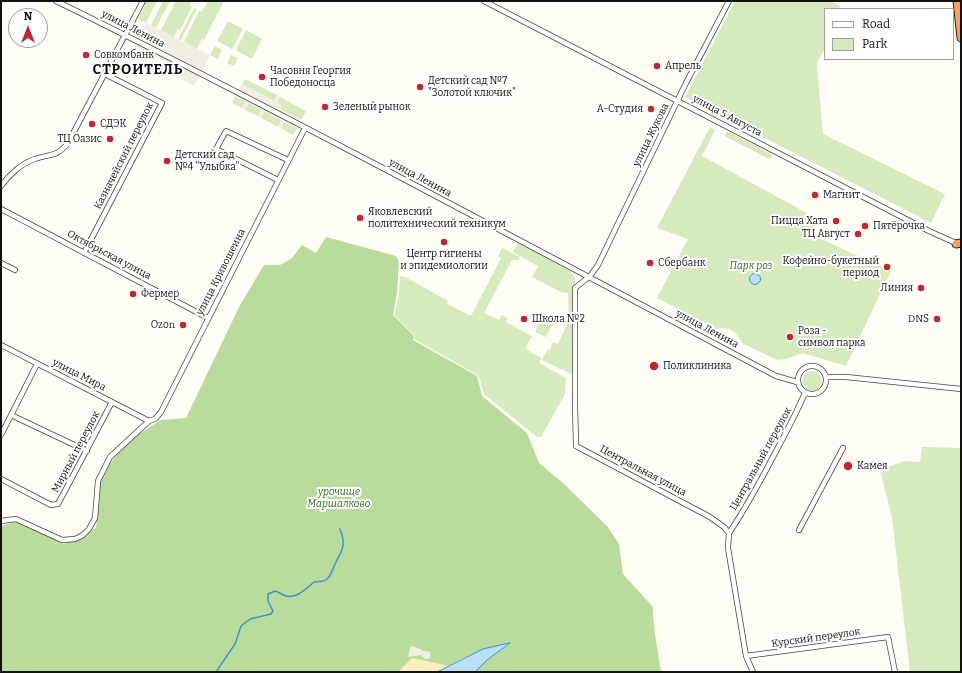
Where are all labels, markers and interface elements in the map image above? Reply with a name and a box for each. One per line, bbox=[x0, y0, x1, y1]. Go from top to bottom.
north arrow bbox=[8, 8, 48, 48]
street label: улица Ленина bbox=[99, 8, 167, 50]
legend bbox=[824, 8, 954, 60]
text: N bbox=[24, 10, 32, 23]
text: Road bbox=[862, 17, 890, 31]
text: Park bbox=[862, 37, 887, 51]
place label: Совкомбанк bbox=[94, 49, 154, 61]
marker: Совкомбанк bbox=[81, 50, 91, 60]
place label: Апрель bbox=[665, 60, 701, 72]
marker: Апрель bbox=[652, 61, 662, 71]
district label: СТРОИТЕЛЬ bbox=[93, 62, 183, 78]
place label: Часовня Георгия Победоносца bbox=[270, 65, 351, 88]
marker: Часовня Георгия Победоносца bbox=[257, 72, 267, 82]
place label: Детский сад №7 "Золотой ключик" bbox=[428, 75, 516, 98]
marker: Детский сад №7 "Золотой ключик" bbox=[415, 82, 425, 92]
street label: улица 5 Августа bbox=[690, 93, 764, 139]
street label: Казначейский переулок bbox=[92, 101, 156, 211]
place label: Зеленый рынок bbox=[333, 101, 411, 113]
street label: улица Жукова bbox=[631, 101, 671, 169]
marker: Зеленый рынок bbox=[320, 102, 330, 112]
place label: А-Студия bbox=[597, 103, 643, 115]
marker: А-Студия bbox=[646, 104, 656, 114]
place label: СДЭК bbox=[100, 118, 127, 130]
marker: СДЭК bbox=[87, 119, 97, 129]
place label: ТЦ Оазис bbox=[57, 133, 102, 145]
marker: ТЦ Оазис bbox=[105, 134, 115, 144]
place label: Детский сад №4 "Улыбка" bbox=[175, 149, 239, 172]
marker: Детский сад №4 "Улыбка" bbox=[162, 156, 172, 166]
street label: улица Ленина bbox=[387, 156, 453, 200]
place label: Магнит bbox=[823, 189, 860, 201]
marker: Магнит bbox=[810, 190, 820, 200]
place label: Яковлевский политехнический техникум bbox=[368, 206, 506, 230]
marker: Яковлевский политехнический техникум bbox=[355, 213, 365, 223]
place label: Пицца Хата bbox=[771, 215, 828, 227]
marker: Пицца Хата bbox=[831, 216, 841, 226]
place label: Пятёрочка bbox=[873, 220, 925, 232]
marker: Пятёрочка bbox=[860, 221, 870, 231]
street label: улица Кривошеина bbox=[194, 227, 248, 317]
street label: Октябрьская улица bbox=[65, 228, 153, 282]
place label: ТЦ Август bbox=[802, 228, 850, 240]
marker: ТЦ Август bbox=[853, 229, 863, 239]
marker: Центр гигиены и эпидемиологии bbox=[439, 237, 449, 247]
place label: Центр гигиены и эпидемиологии bbox=[400, 248, 488, 272]
place label: Кофейно-букетный период bbox=[783, 255, 879, 278]
place label: Сбербанк bbox=[658, 257, 706, 269]
marker: Сбербанк bbox=[645, 258, 655, 268]
park label: Парк роз bbox=[730, 260, 772, 272]
marker: Кофейно-букетный период bbox=[882, 262, 892, 272]
place label: Линия bbox=[881, 282, 913, 294]
marker: Линия bbox=[916, 283, 926, 293]
place label: Фермер bbox=[141, 288, 179, 300]
marker: Фермер bbox=[128, 289, 138, 299]
street label: улица Ленина bbox=[674, 307, 740, 351]
place label: Школа №2 bbox=[532, 313, 585, 325]
place label: DNS bbox=[908, 313, 929, 325]
marker: Школа №2 bbox=[519, 314, 529, 324]
marker: DNS bbox=[932, 314, 942, 324]
place label: Ozon bbox=[151, 319, 175, 331]
marker: Ozon bbox=[178, 320, 188, 330]
place label: Роза - символ парка bbox=[798, 325, 865, 348]
marker: Роза - символ парка bbox=[785, 332, 795, 342]
street label: улица Мира bbox=[50, 356, 108, 394]
marker: Поликлиника bbox=[648, 360, 660, 372]
place label: Поликлиника bbox=[663, 360, 732, 372]
street label: Центральный переулок bbox=[728, 405, 794, 513]
street label: Мирный переулок bbox=[49, 409, 103, 495]
street label: Центральная улица bbox=[598, 443, 688, 499]
marker: Камея bbox=[842, 460, 854, 472]
place label: Камея bbox=[857, 460, 888, 472]
park label: урочище Маршалково bbox=[308, 486, 370, 510]
street label: Курский переулок bbox=[771, 626, 861, 650]

